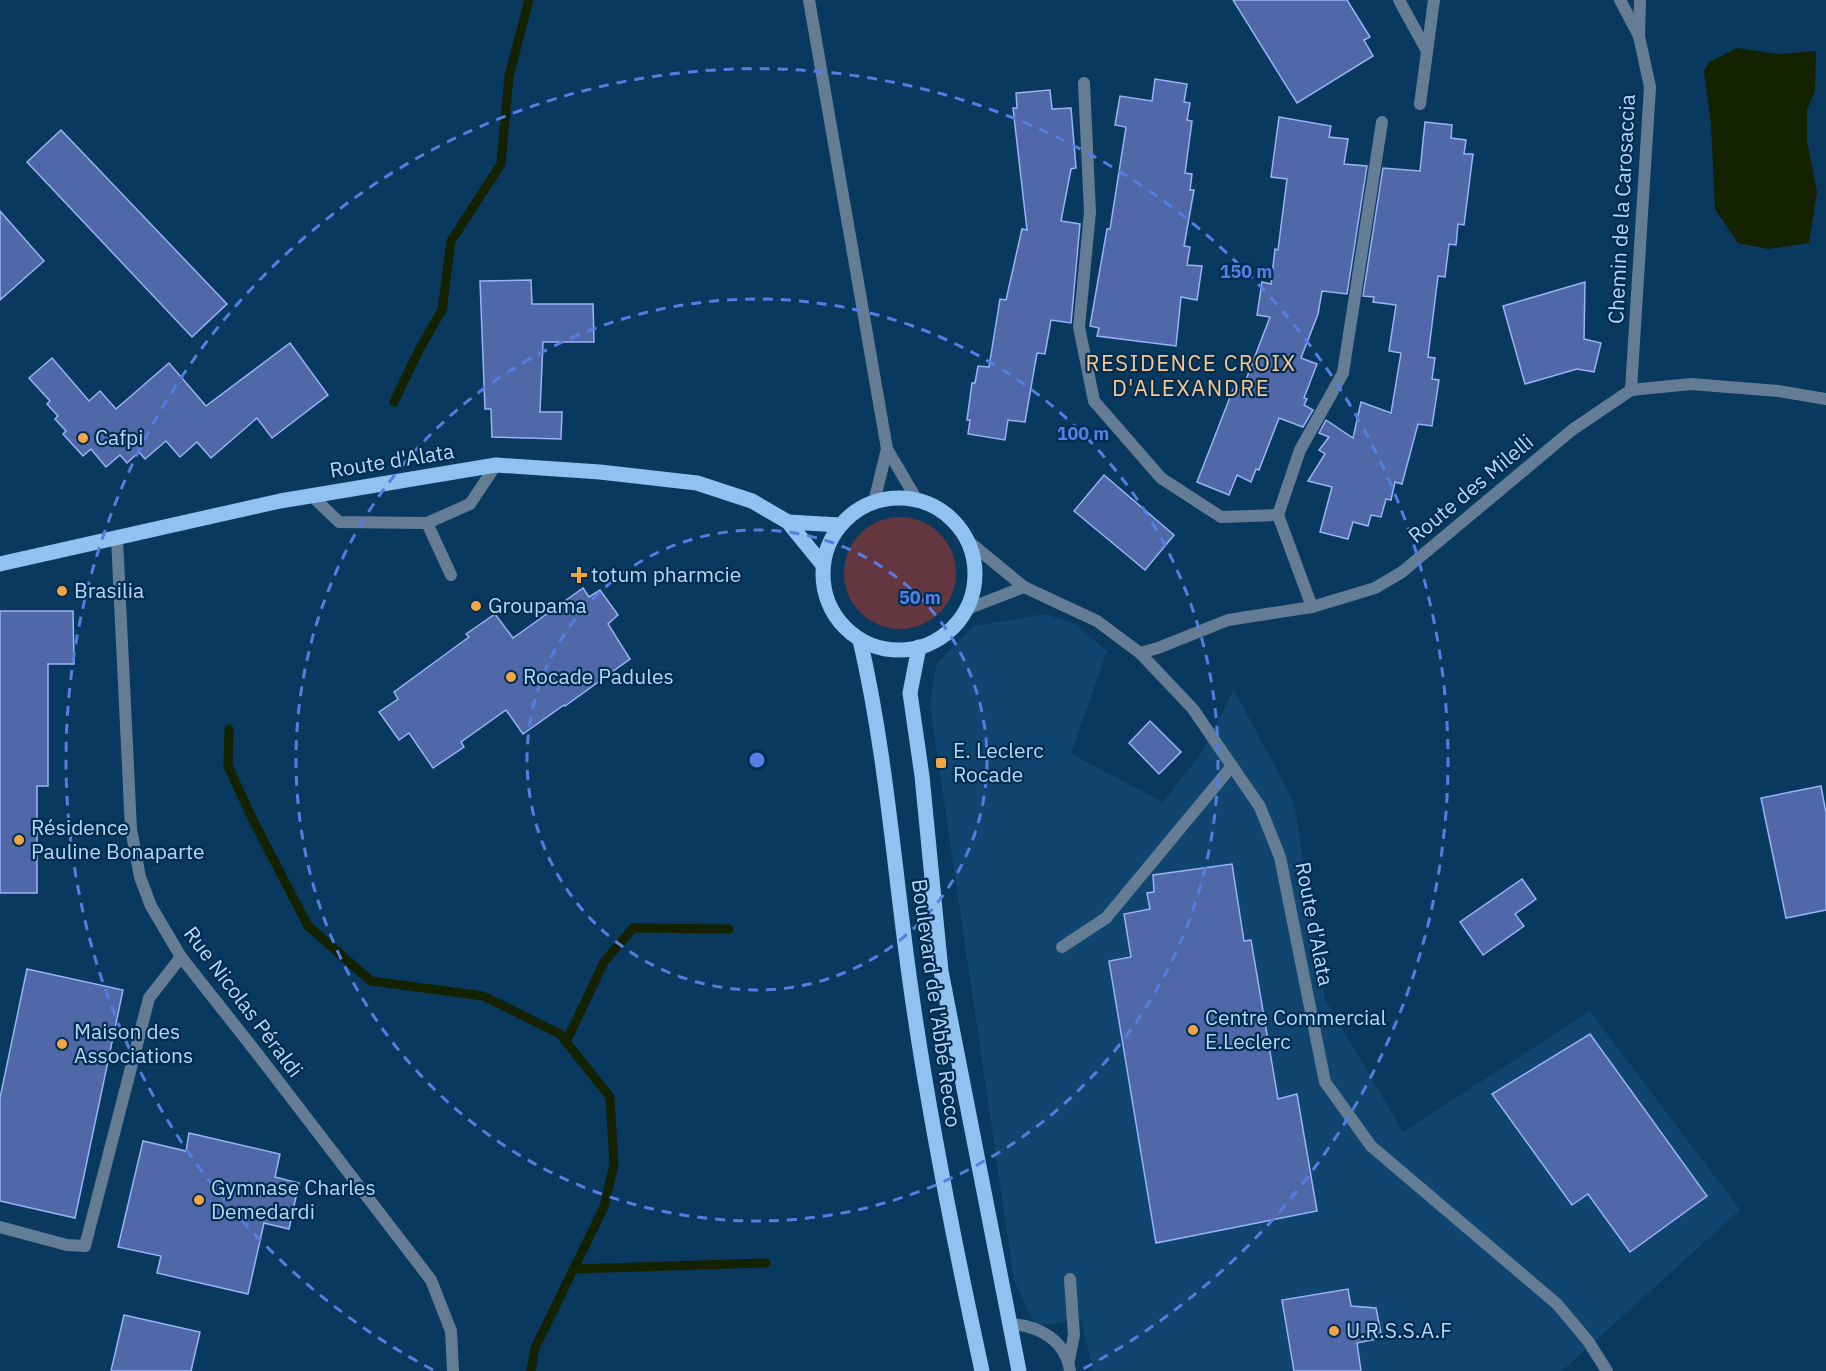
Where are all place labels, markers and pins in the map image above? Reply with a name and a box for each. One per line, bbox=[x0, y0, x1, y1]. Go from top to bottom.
place label: Cafpi bbox=[95, 423, 144, 451]
marker: Cafpi bbox=[76, 431, 90, 445]
place label: totum pharmcie bbox=[591, 560, 741, 588]
marker: totum pharmcie bbox=[572, 568, 586, 582]
place label: Brasilia bbox=[74, 576, 144, 604]
marker: Brasilia bbox=[55, 584, 69, 598]
place label: Groupama bbox=[488, 591, 587, 619]
marker: Groupama bbox=[469, 599, 483, 613]
place label: Rocade Padules bbox=[523, 662, 674, 690]
marker: Rocade Padules bbox=[504, 670, 518, 684]
place label: E. Leclerc Rocade bbox=[953, 736, 1044, 788]
centre of rings bbox=[747, 750, 767, 770]
marker: E. Leclerc Rocade bbox=[934, 756, 948, 770]
place label: Résidence Pauline Bonaparte bbox=[31, 813, 205, 865]
marker: Résidence Pauline Bonaparte bbox=[12, 833, 26, 847]
place label: Centre Commercial E.Leclerc bbox=[1205, 1003, 1387, 1055]
place label: Maison des Associations bbox=[74, 1017, 193, 1069]
marker: Centre Commercial E.Leclerc bbox=[1186, 1023, 1200, 1037]
marker: Maison des Associations bbox=[55, 1037, 69, 1051]
place label: Gymnase Charles Demedardi bbox=[211, 1173, 376, 1225]
marker: Gymnase Charles Demedardi bbox=[192, 1193, 206, 1207]
place label: U.R.S.S.A.F bbox=[1346, 1316, 1452, 1344]
marker: U.R.S.S.A.F bbox=[1327, 1324, 1341, 1338]

